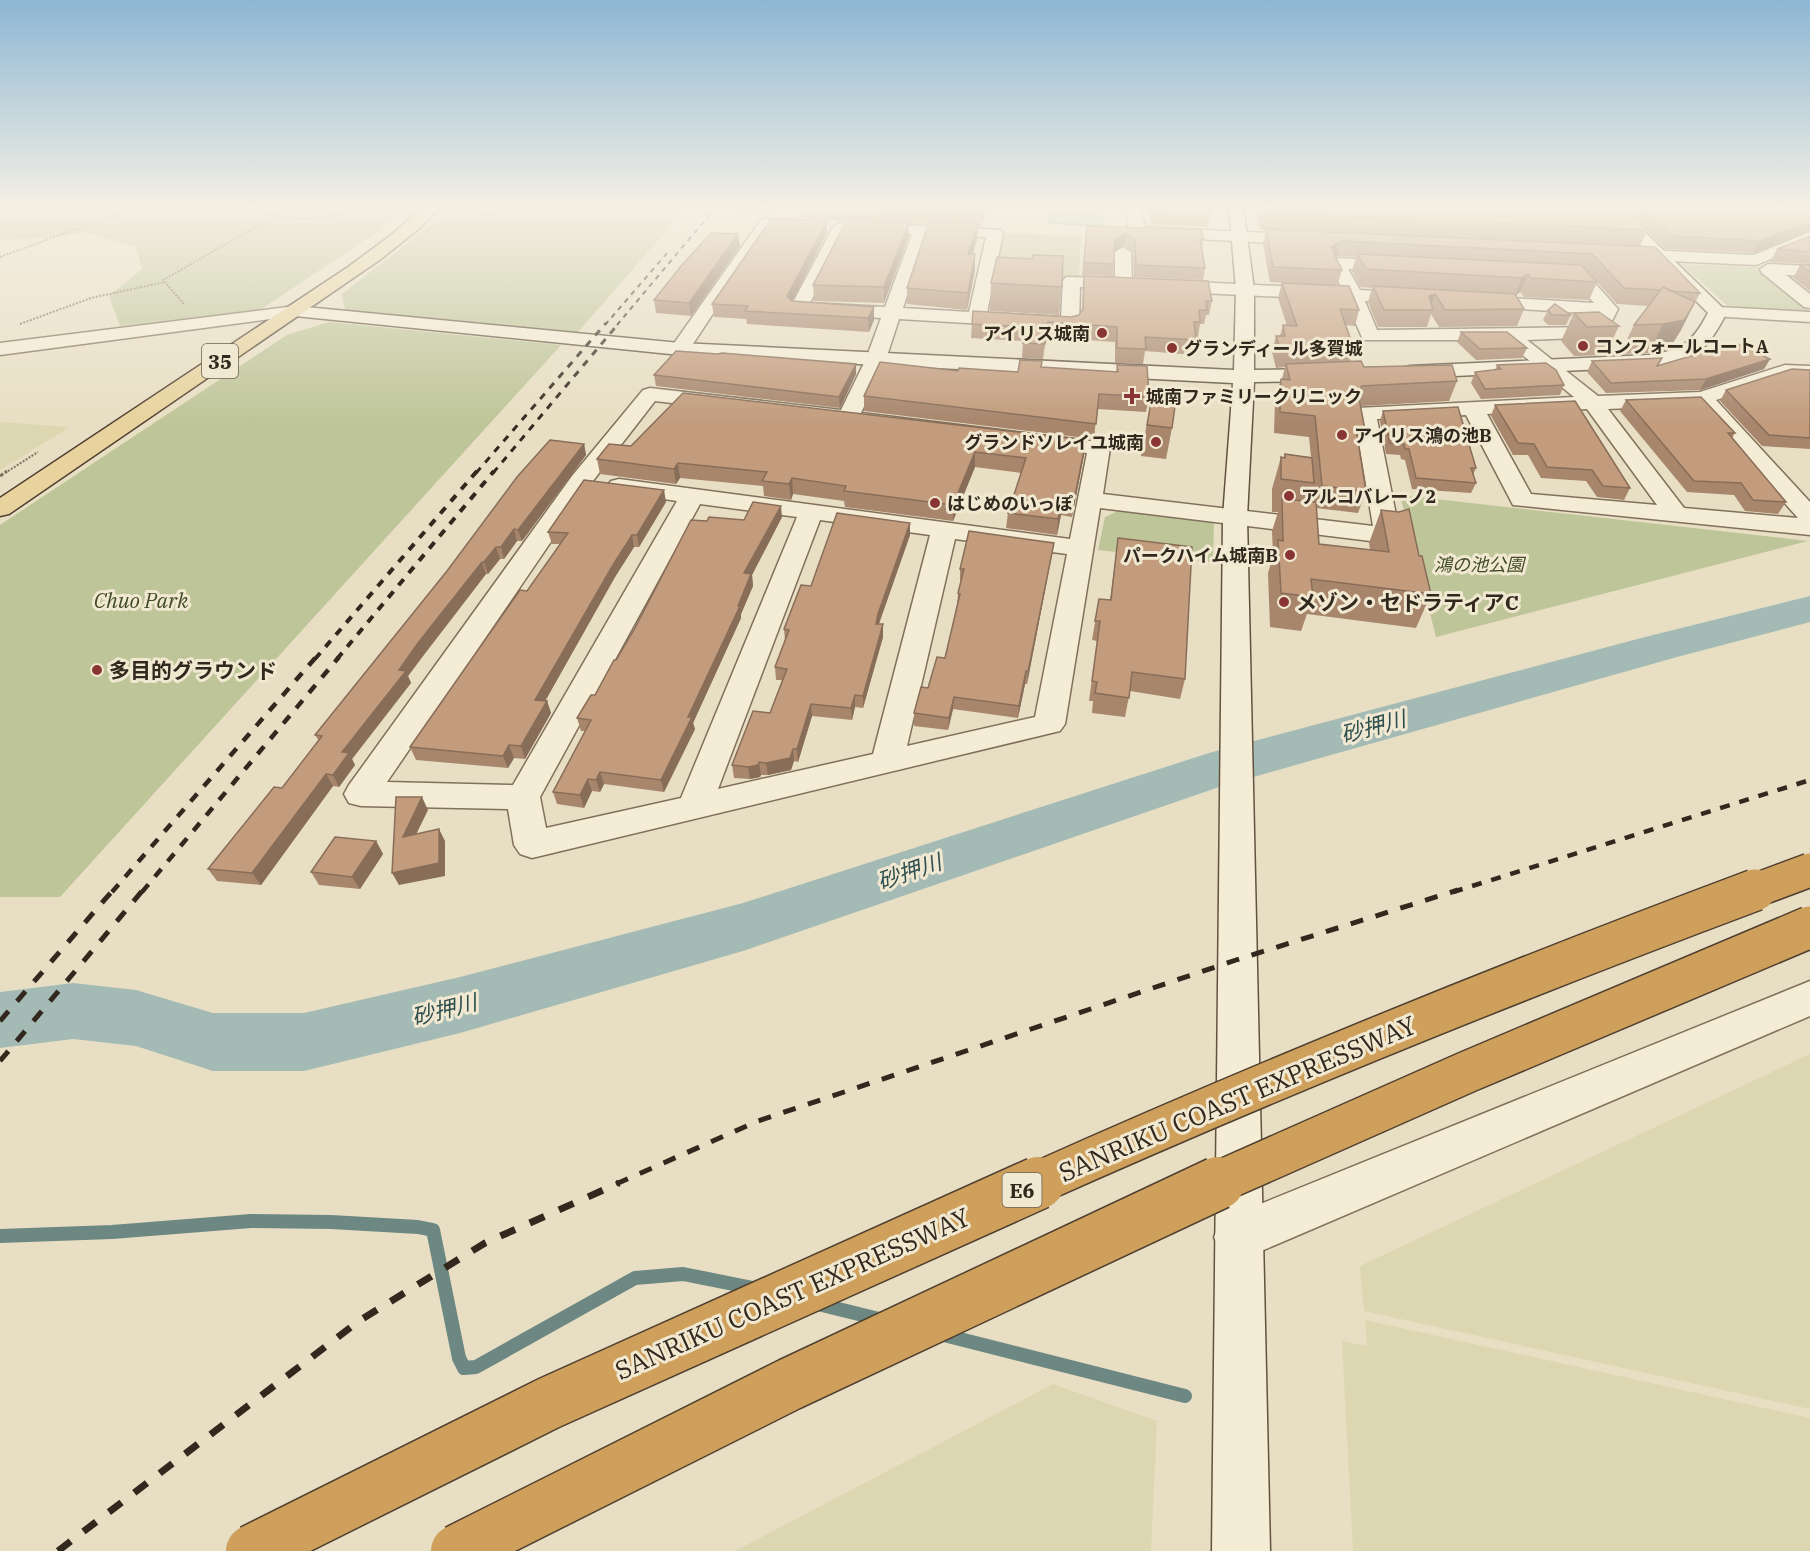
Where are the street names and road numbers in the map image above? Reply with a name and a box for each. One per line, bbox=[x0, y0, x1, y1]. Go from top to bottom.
road number: 35 bbox=[202, 344, 238, 378]
street label: SANRIKU COAST EXPRESSWAY bbox=[1053, 1007, 1421, 1189]
road number: E6 bbox=[1002, 1173, 1042, 1207]
street label: SANRIKU COAST EXPRESSWAY bbox=[609, 1199, 975, 1387]

